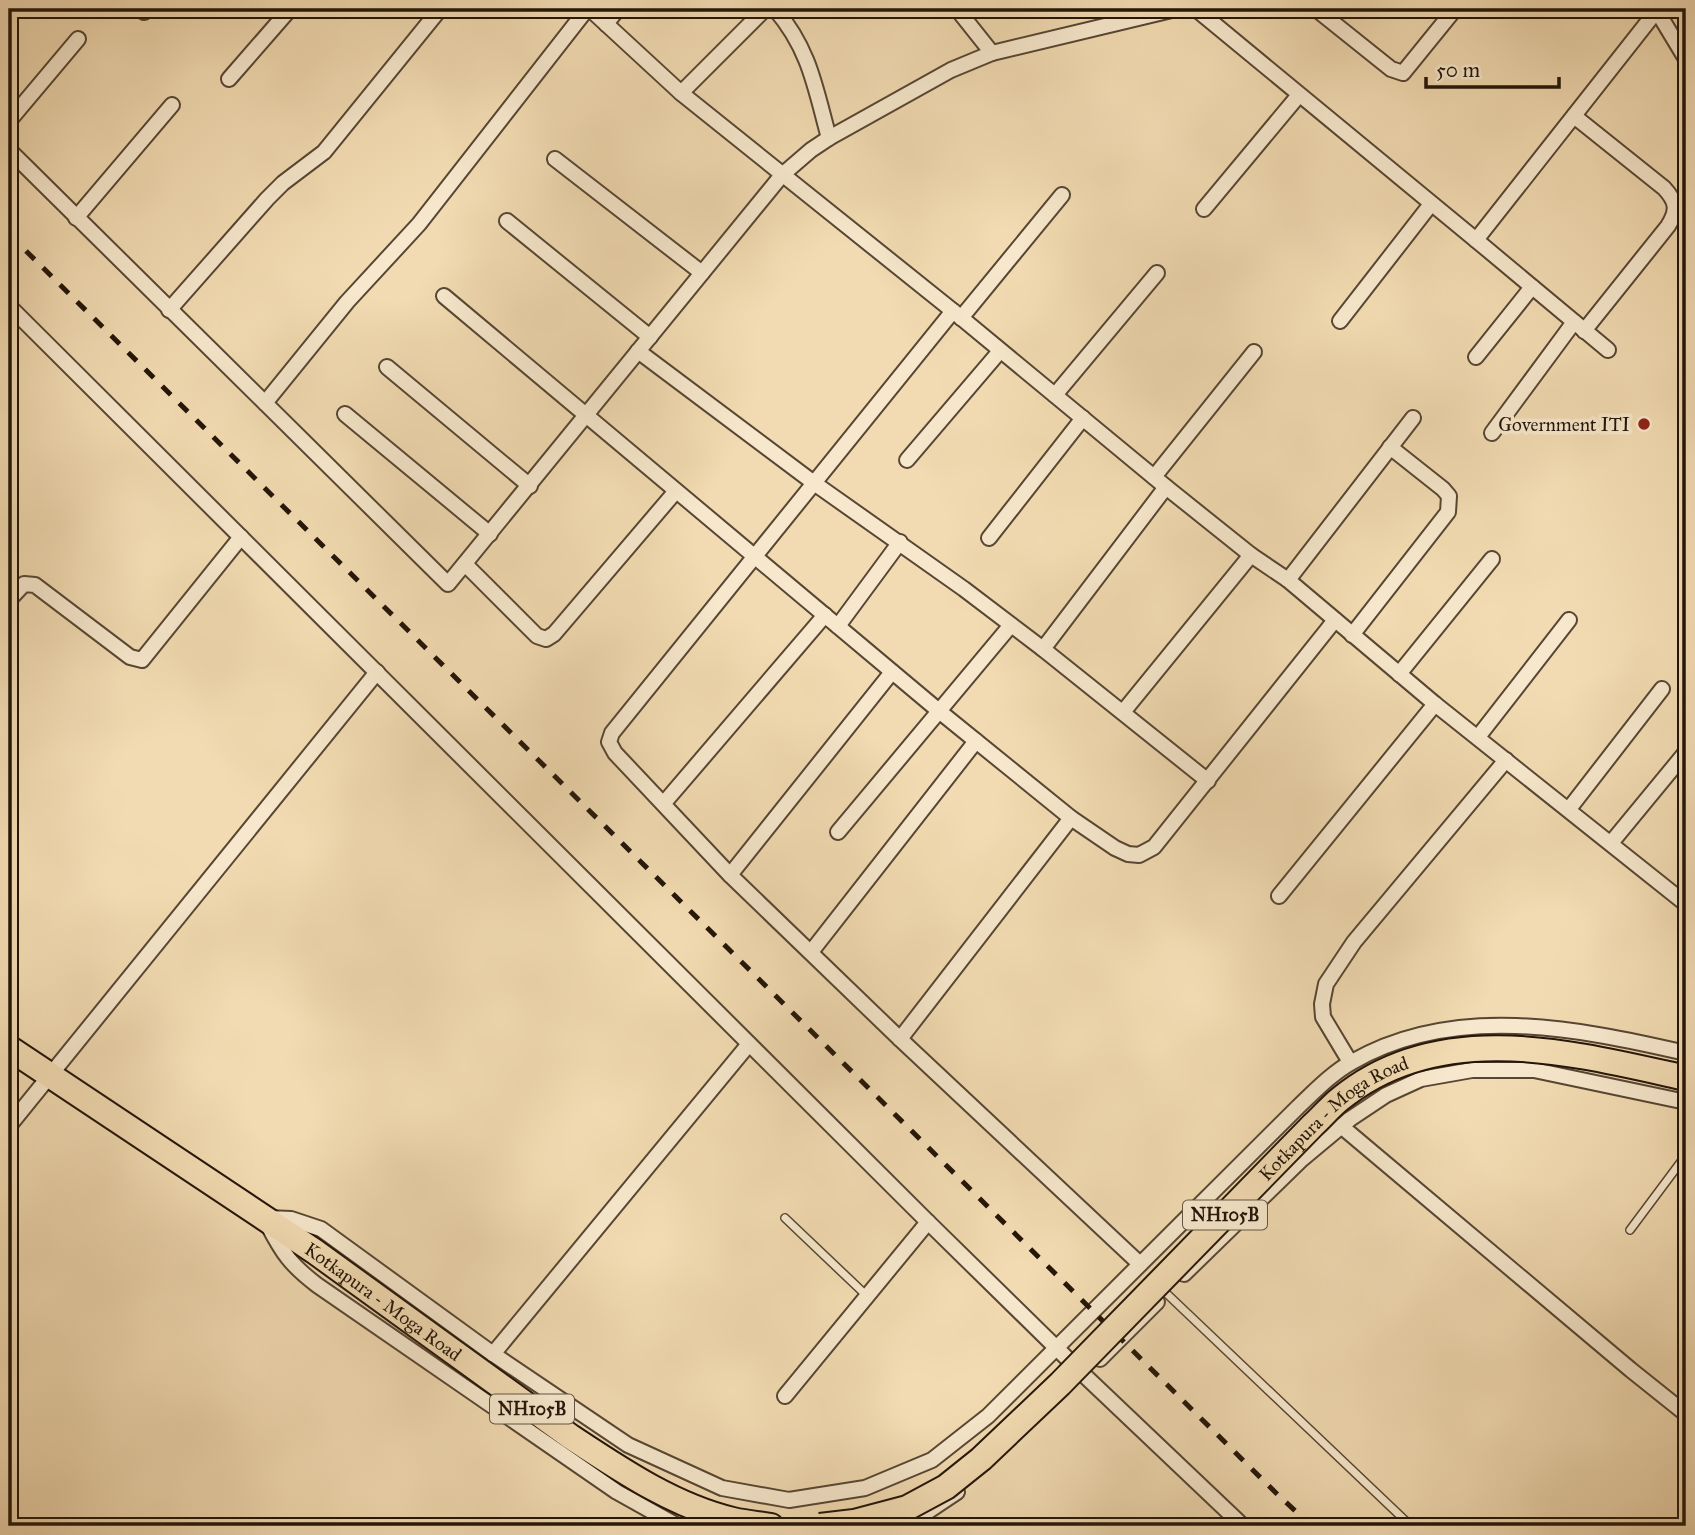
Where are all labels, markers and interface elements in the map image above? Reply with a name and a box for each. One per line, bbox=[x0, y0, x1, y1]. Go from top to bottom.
scale bar bbox=[1426, 46, 1558, 90]
text: 50 m bbox=[1436, 57, 1481, 83]
place label: Government ITI bbox=[1498, 413, 1630, 436]
marker: Government ITI bbox=[1636, 416, 1652, 432]
street label: Kotkapura - Moga Road bbox=[1254, 1051, 1412, 1185]
road number: NH105B bbox=[1183, 1200, 1267, 1230]
street label: Kotkapura - Moga Road bbox=[301, 1237, 467, 1366]
road number: NH105B bbox=[490, 1394, 574, 1424]

